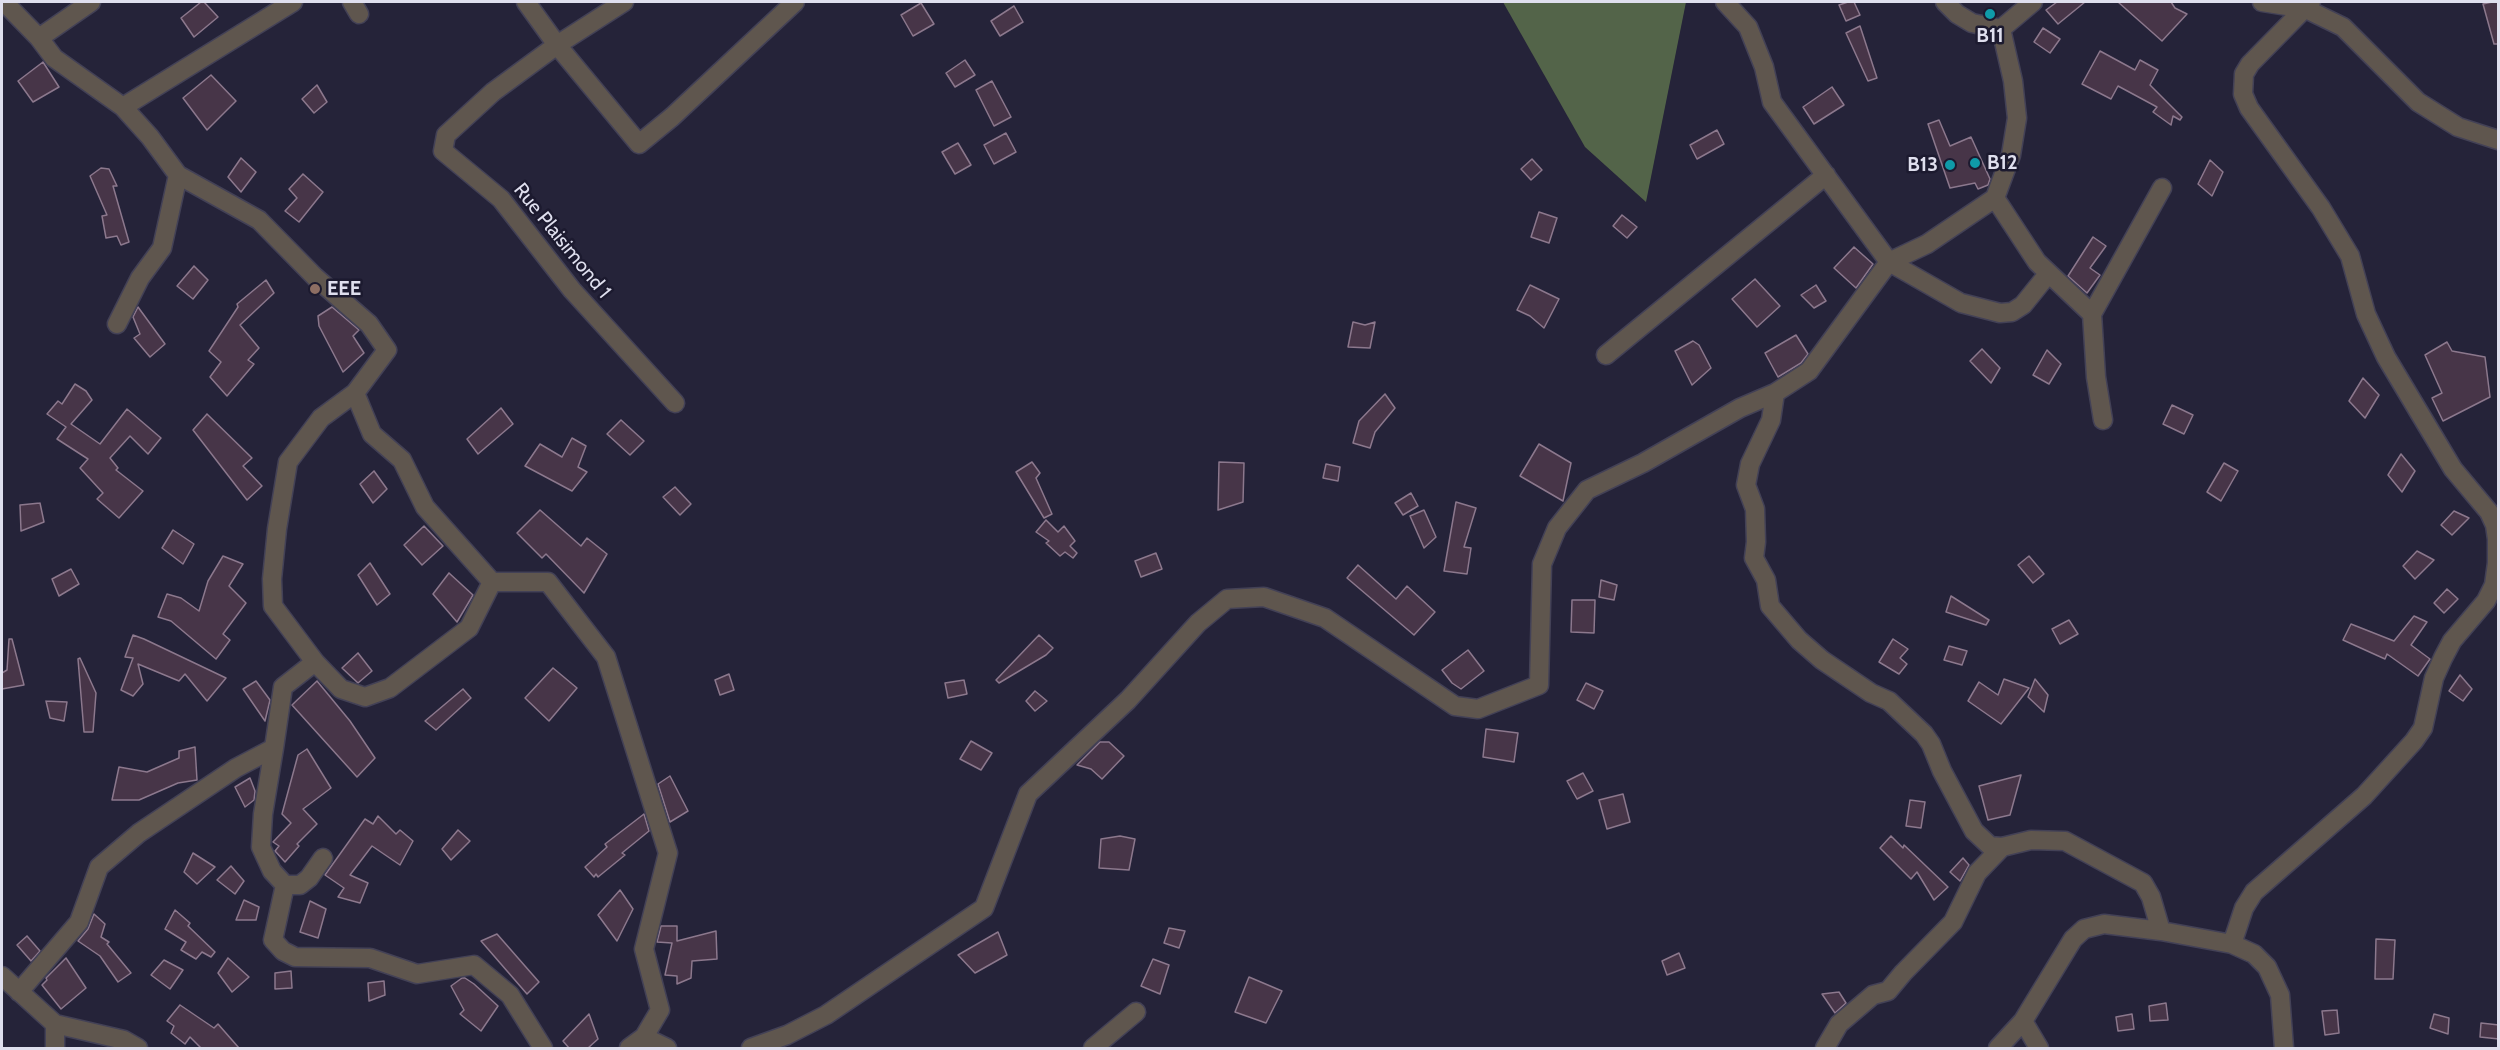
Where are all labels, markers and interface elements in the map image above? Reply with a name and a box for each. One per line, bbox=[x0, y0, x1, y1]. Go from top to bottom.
marker: B11 bbox=[1983, 7, 1997, 21]
place label: B11 bbox=[1976, 24, 2004, 48]
place label: B12 bbox=[1987, 151, 2017, 175]
place label: B13 bbox=[1907, 153, 1938, 177]
marker: B12 bbox=[1968, 156, 1982, 170]
marker: B13 bbox=[1943, 158, 1957, 172]
street label: Rue Plaisimond 1 bbox=[508, 179, 616, 303]
place label: EEE bbox=[327, 277, 361, 301]
marker: EEE bbox=[308, 282, 322, 296]

